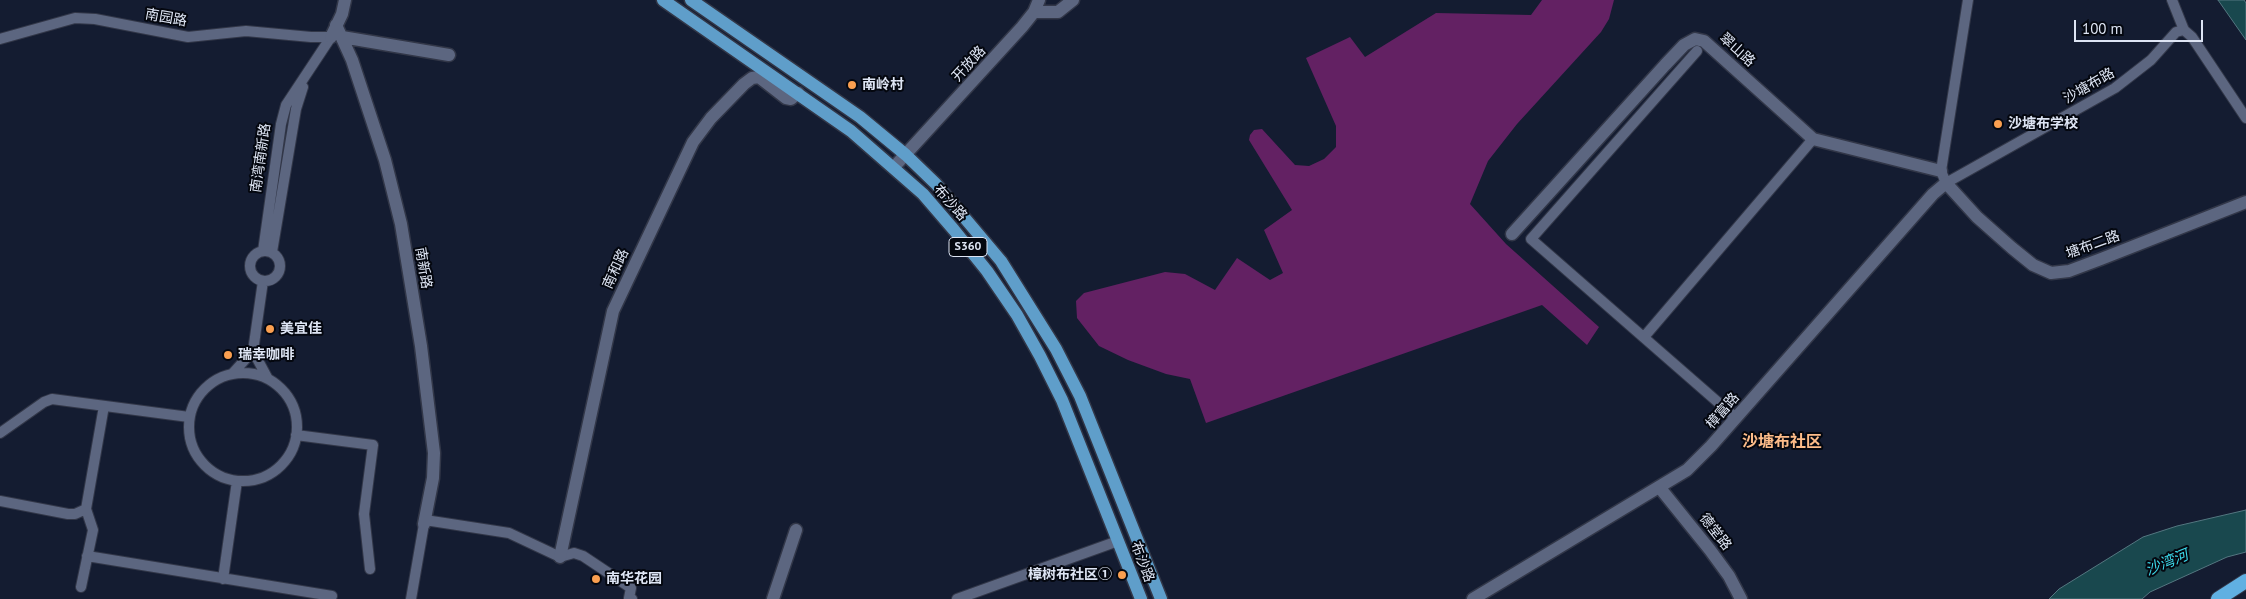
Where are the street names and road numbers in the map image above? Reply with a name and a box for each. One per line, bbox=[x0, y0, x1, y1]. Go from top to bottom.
street label: 南园路 bbox=[144, 6, 188, 30]
street label: 翠山路 bbox=[1716, 30, 1758, 70]
street label: 开放路 bbox=[949, 43, 989, 85]
street label: 沙塘布路 bbox=[2061, 65, 2117, 107]
street label: 南湾南新路 bbox=[248, 122, 274, 194]
street label: 布沙路 bbox=[930, 182, 970, 224]
street label: 塘布二路 bbox=[2064, 228, 2122, 262]
road number: S360 bbox=[949, 238, 987, 256]
street label: 南新路 bbox=[411, 246, 435, 290]
street label: 南和路 bbox=[600, 246, 632, 292]
street label: 樟富路 bbox=[1703, 390, 1743, 432]
street label: 德堂路 bbox=[1695, 510, 1735, 554]
street label: 布沙路 bbox=[1127, 539, 1157, 585]

